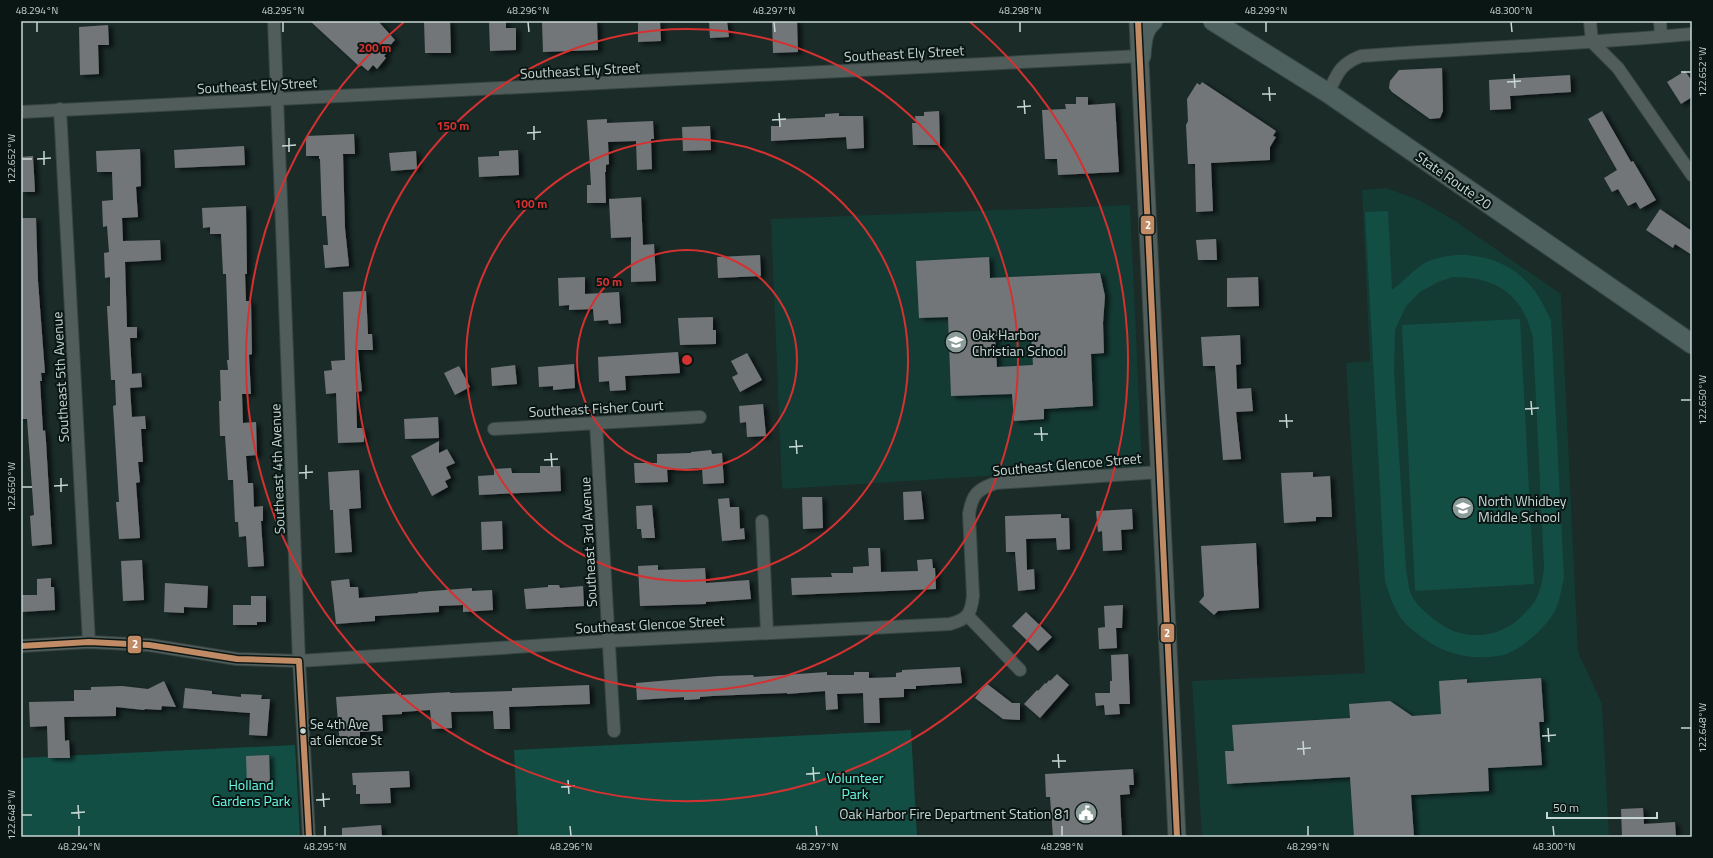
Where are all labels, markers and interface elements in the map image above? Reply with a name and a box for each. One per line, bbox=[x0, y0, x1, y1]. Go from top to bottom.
text: 48.294°N bbox=[16, 3, 58, 18]
text: 48.295°N bbox=[262, 3, 304, 18]
text: 48.296°N bbox=[507, 3, 549, 18]
text: 48.297°N bbox=[753, 3, 795, 18]
text: 48.298°N bbox=[999, 3, 1041, 18]
text: 48.299°N bbox=[1245, 3, 1287, 18]
text: 48.300°N bbox=[1490, 3, 1532, 18]
text: 200 m bbox=[359, 38, 391, 57]
street label: Southeast Ely Street bbox=[843, 39, 965, 67]
text: 122.652°W bbox=[1695, 47, 1710, 97]
street label: Southeast Ely Street bbox=[519, 56, 641, 84]
street label: Southeast Ely Street bbox=[196, 71, 318, 99]
text: 150 m bbox=[437, 116, 469, 135]
text: 122.652°W bbox=[4, 134, 19, 184]
street label: State Route 20 bbox=[1412, 146, 1496, 214]
text: 100 m bbox=[515, 194, 547, 213]
line badge: 2 bbox=[1140, 215, 1155, 235]
text: 2 bbox=[1145, 217, 1151, 233]
text: 50 m bbox=[596, 272, 622, 291]
street label: Southeast 5th Avenue bbox=[46, 311, 74, 443]
place label: Oak Harbor Christian School bbox=[972, 324, 1066, 361]
school or university icon: Oak Harbor Christian School bbox=[943, 329, 969, 355]
centre of rings bbox=[680, 353, 694, 367]
text: 122.650°W bbox=[1695, 375, 1710, 425]
street label: Southeast Fisher Court bbox=[528, 394, 664, 422]
street label: Southeast 4th Avenue bbox=[264, 403, 290, 535]
street label: Southeast Glencoe Street bbox=[992, 447, 1142, 481]
text: 122.650°W bbox=[4, 462, 19, 512]
street label: Southeast 3rd Avenue bbox=[574, 476, 602, 608]
place label: North Whidbey Middle School bbox=[1478, 490, 1567, 527]
school or university icon: North Whidbey Middle School bbox=[1450, 495, 1476, 521]
street label: Southeast Glencoe Street bbox=[575, 610, 725, 638]
line badge: 2 bbox=[1160, 623, 1175, 643]
text: 2 bbox=[1164, 625, 1170, 641]
line badge: 2 bbox=[127, 635, 142, 654]
text: 2 bbox=[132, 636, 138, 652]
text: 122.648°W bbox=[1695, 703, 1710, 753]
place label: Se 4th Ave at Glencoe St bbox=[310, 714, 382, 750]
marker: Se 4th Ave at Glencoe St bbox=[298, 726, 308, 736]
park label: Volunteer Park bbox=[826, 767, 884, 804]
park label: Holland Gardens Park bbox=[212, 774, 291, 811]
text: 122.648°W bbox=[4, 790, 19, 840]
scale bar bbox=[1547, 794, 1657, 820]
text: 50 m bbox=[1553, 798, 1579, 817]
public building icon: Oak Harbor Fire Department Station 81 bbox=[1073, 800, 1099, 826]
place label: Oak Harbor Fire Department Station 81 bbox=[839, 803, 1070, 824]
text: 48.294°N bbox=[58, 839, 100, 854]
text: 48.295°N bbox=[304, 839, 346, 854]
text: 48.296°N bbox=[550, 839, 592, 854]
text: 48.297°N bbox=[796, 839, 838, 854]
text: 48.298°N bbox=[1041, 839, 1083, 854]
text: 48.299°N bbox=[1287, 839, 1329, 854]
text: 48.300°N bbox=[1533, 839, 1575, 854]

